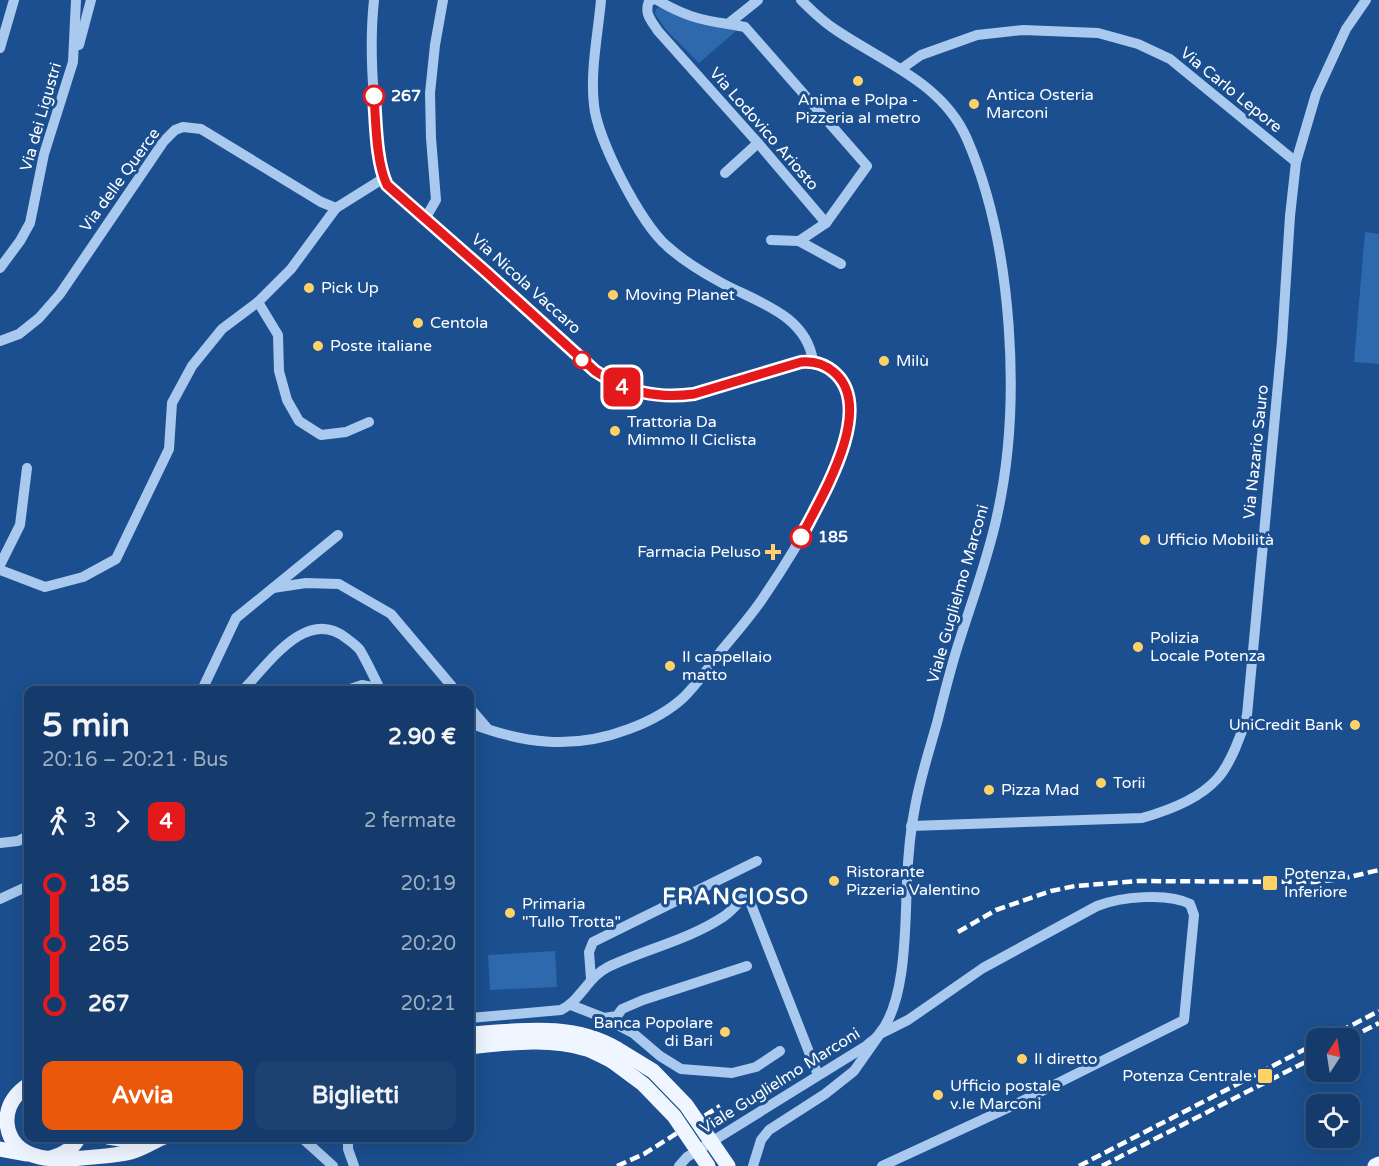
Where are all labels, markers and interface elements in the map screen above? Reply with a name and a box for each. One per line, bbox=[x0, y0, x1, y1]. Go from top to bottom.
street label: Via Carlo Lepore bbox=[1176, 43, 1286, 137]
street label: Via dei Ligustri bbox=[16, 60, 66, 174]
street label: Via Lodovico Ariosto bbox=[705, 63, 823, 195]
marker: Anima e Polpa - Pizzeria al metro bbox=[851, 74, 865, 88]
marker: 267 bbox=[363, 85, 385, 107]
place label: Antica Osteria Marconi bbox=[986, 85, 1094, 123]
place label: 267 bbox=[391, 86, 421, 106]
place label: Anima e Polpa - Pizzeria al metro bbox=[795, 90, 921, 128]
marker: Antica Osteria Marconi bbox=[967, 97, 981, 111]
street label: Via delle Querce bbox=[76, 124, 164, 236]
street label: Via Nicola Vaccaro bbox=[467, 229, 585, 339]
place label: Pick Up bbox=[321, 278, 379, 298]
marker: Pick Up bbox=[302, 281, 316, 295]
place label: Moving Planet bbox=[625, 285, 735, 305]
marker: Moving Planet bbox=[606, 288, 620, 302]
place label: Centola bbox=[430, 313, 488, 333]
marker: Centola bbox=[411, 316, 425, 330]
place label: Poste italiane bbox=[330, 336, 432, 356]
marker: Poste italiane bbox=[311, 339, 325, 353]
unlabelled marker bbox=[573, 351, 591, 369]
place label: Milù bbox=[896, 351, 929, 371]
marker: Milù bbox=[877, 354, 891, 368]
line badge: 4 bbox=[602, 368, 642, 406]
text: 4 bbox=[615, 375, 629, 400]
street label: Via Nazario Sauro bbox=[1239, 384, 1273, 520]
place label: Trattoria Da Mimmo Il Ciclista bbox=[627, 412, 756, 450]
marker: Trattoria Da Mimmo Il Ciclista bbox=[608, 424, 622, 438]
street label: Viale Guglielmo Marconi bbox=[923, 502, 993, 686]
marker: 185 bbox=[790, 526, 812, 548]
place label: 185 bbox=[818, 527, 848, 547]
place label: Ufficio Mobilità bbox=[1157, 530, 1274, 550]
marker: Ufficio Mobilità bbox=[1138, 533, 1152, 547]
place label: Farmacia Peluso bbox=[637, 542, 761, 562]
marker: Farmacia Peluso bbox=[766, 545, 780, 559]
place label: Polizia Locale Potenza bbox=[1150, 628, 1266, 666]
marker: Polizia Locale Potenza bbox=[1131, 640, 1145, 654]
place label: Il cappellaio matto bbox=[682, 647, 772, 685]
marker: Il cappellaio matto bbox=[663, 659, 677, 673]
text: 5 min bbox=[42, 706, 130, 745]
place label: UniCredit Bank bbox=[1229, 715, 1343, 735]
marker: UniCredit Bank bbox=[1348, 718, 1362, 732]
text: 2.90 € bbox=[388, 724, 456, 750]
text: 20:16 – 20:21 · Bus bbox=[42, 748, 228, 772]
place label: Torii bbox=[1113, 773, 1146, 793]
marker: Torii bbox=[1094, 776, 1108, 790]
place label: Pizza Mad bbox=[1001, 780, 1079, 800]
marker: Pizza Mad bbox=[982, 783, 996, 797]
icon: walk bbox=[42, 805, 75, 838]
icon: forward bbox=[106, 805, 139, 838]
text: 3 bbox=[84, 809, 97, 833]
text: 4 bbox=[160, 809, 173, 834]
text: 2 fermate bbox=[364, 809, 456, 833]
place label: Ristorante Pizzeria Valentino bbox=[846, 862, 980, 900]
place label: Potenza Inferiore bbox=[1284, 864, 1347, 902]
text: 185 bbox=[88, 871, 129, 897]
text: 20:19 bbox=[401, 872, 456, 896]
marker: Ristorante Pizzeria Valentino bbox=[827, 874, 841, 888]
marker: Potenza Inferiore bbox=[1261, 874, 1279, 892]
district label: FRANCIOSO bbox=[662, 884, 810, 910]
place label: Primaria "Tullo Trotta" bbox=[522, 894, 621, 932]
marker: Primaria "Tullo Trotta" bbox=[503, 906, 517, 920]
text: 265 bbox=[88, 931, 129, 957]
text: 20:20 bbox=[401, 932, 456, 956]
text: 267 bbox=[88, 991, 129, 1017]
text: 20:21 bbox=[401, 992, 456, 1016]
place label: Banca Popolare di Bari bbox=[593, 1013, 713, 1051]
street label: Viale Guglielmo Marconi bbox=[696, 1024, 864, 1138]
marker: Banca Popolare di Bari bbox=[718, 1025, 732, 1039]
north arrow bbox=[1306, 1028, 1360, 1082]
map controls bbox=[1306, 1028, 1360, 1148]
place label: Il diretto bbox=[1034, 1049, 1097, 1069]
marker: Il diretto bbox=[1015, 1052, 1029, 1066]
button: Avvia bbox=[42, 1061, 243, 1130]
button: Biglietti bbox=[255, 1061, 456, 1130]
place label: Potenza Centrale bbox=[1122, 1066, 1252, 1086]
marker: Potenza Centrale bbox=[1256, 1067, 1274, 1085]
place label: Ufficio postale v.le Marconi bbox=[950, 1076, 1060, 1114]
marker: Ufficio postale v.le Marconi bbox=[931, 1088, 945, 1102]
button: locate bbox=[1306, 1094, 1360, 1148]

